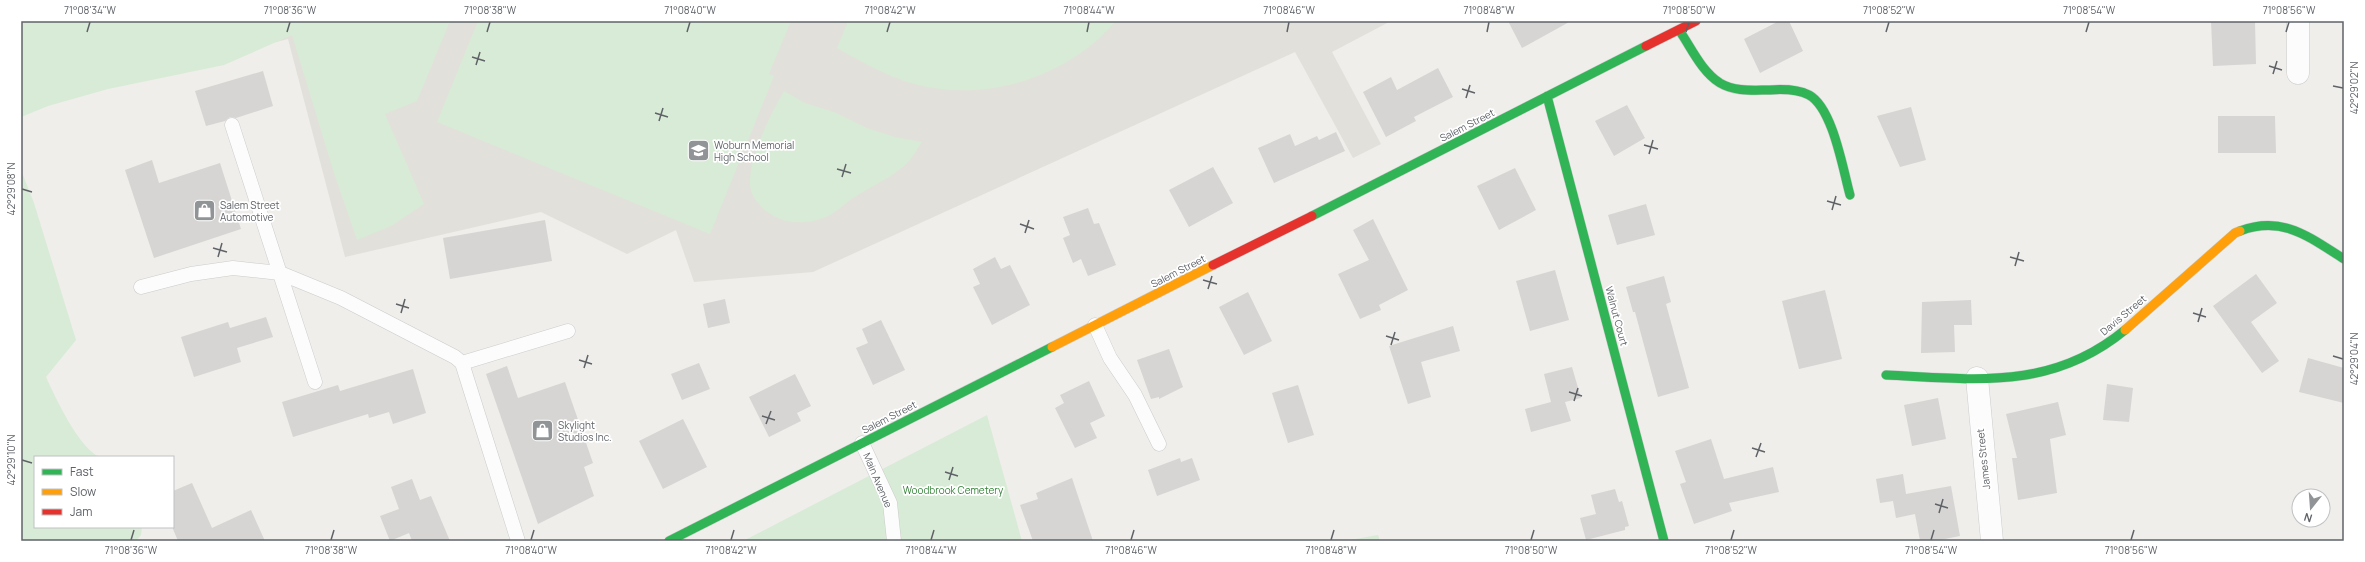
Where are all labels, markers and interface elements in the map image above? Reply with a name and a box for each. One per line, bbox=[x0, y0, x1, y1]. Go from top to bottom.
text: 71°08'34"W bbox=[64, 3, 117, 17]
text: 71°08'36"W bbox=[264, 3, 317, 17]
text: 71°08'38"W bbox=[464, 3, 517, 17]
text: 71°08'40"W bbox=[664, 3, 716, 17]
text: 71°08'42"W bbox=[864, 3, 916, 17]
text: 71°08'44"W bbox=[1063, 3, 1115, 17]
text: 71°08'46"W bbox=[1263, 3, 1315, 17]
text: 71°08'48"W bbox=[1463, 3, 1515, 17]
text: 71°08'50"W bbox=[1663, 3, 1716, 17]
text: 71°08'52"W bbox=[1863, 3, 1916, 17]
text: 71°08'54"W bbox=[2063, 3, 2116, 17]
text: 71°08'56"W bbox=[2263, 3, 2316, 17]
text: 42°29'02"N bbox=[2347, 61, 2361, 114]
street label: Salem Street bbox=[1437, 105, 1497, 145]
school or university icon: Woburn Memorial High School bbox=[685, 138, 711, 164]
place label: Woburn Memorial High School bbox=[714, 138, 794, 164]
text: 42°29'08"N bbox=[4, 162, 18, 215]
shop icon: Salem Street Automotive bbox=[192, 198, 218, 224]
place label: Salem Street Automotive bbox=[220, 198, 280, 224]
street label: Salem Street bbox=[1148, 251, 1208, 291]
street label: Walnut Court bbox=[1602, 285, 1632, 347]
street label: Davis Street bbox=[2097, 292, 2149, 338]
text: 42°29'04"N bbox=[2347, 333, 2361, 385]
street label: Salem Street bbox=[859, 397, 919, 437]
shop icon: Skylight Studios Inc. bbox=[530, 418, 556, 444]
place label: Skylight Studios Inc. bbox=[558, 418, 612, 444]
street label: James Street bbox=[1973, 428, 1993, 490]
text: 42°29'10"N bbox=[4, 434, 18, 485]
street label: Main Avenue bbox=[860, 450, 896, 510]
legend bbox=[34, 456, 174, 528]
text: Fast bbox=[70, 463, 94, 480]
text: Slow bbox=[70, 483, 96, 500]
park label: Woodbrook Cemetery bbox=[903, 483, 1004, 497]
north arrow bbox=[2291, 488, 2331, 528]
text: Jam bbox=[70, 503, 92, 520]
text: N bbox=[2302, 510, 2314, 526]
text: 71°08'36"W bbox=[105, 543, 158, 557]
text: 71°08'38"W bbox=[305, 543, 358, 557]
text: 71°08'40"W bbox=[505, 543, 557, 557]
text: 71°08'42"W bbox=[705, 543, 757, 557]
text: 71°08'44"W bbox=[905, 543, 957, 557]
text: 71°08'46"W bbox=[1105, 543, 1157, 557]
text: 71°08'48"W bbox=[1305, 543, 1357, 557]
text: 71°08'50"W bbox=[1505, 543, 1558, 557]
text: 71°08'52"W bbox=[1705, 543, 1758, 557]
text: 71°08'54"W bbox=[1905, 543, 1958, 557]
text: 71°08'56"W bbox=[2105, 543, 2158, 557]

